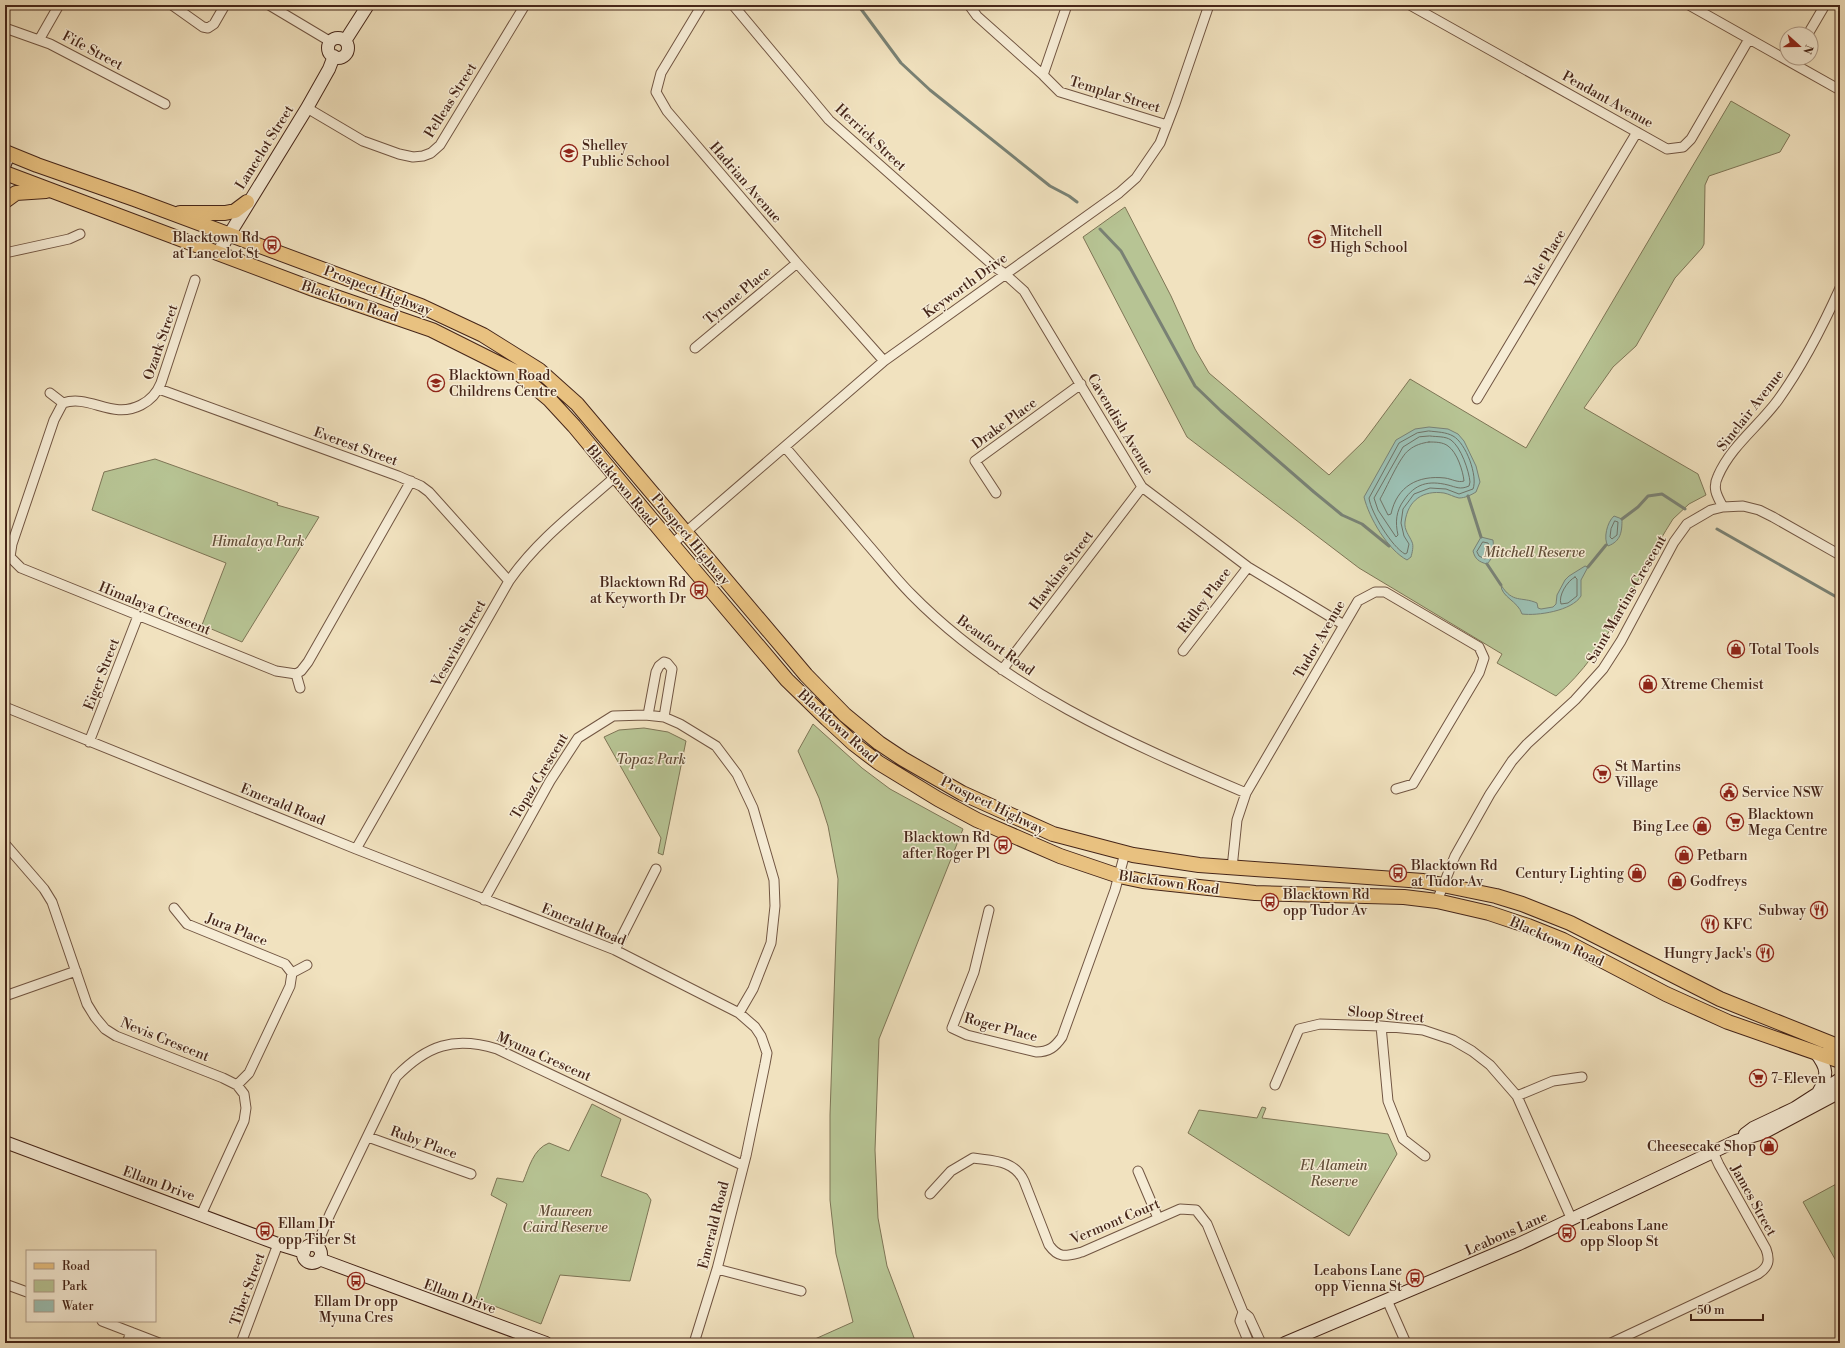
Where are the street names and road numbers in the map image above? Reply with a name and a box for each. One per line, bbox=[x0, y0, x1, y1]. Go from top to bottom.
street label: Fife Street bbox=[59, 27, 126, 74]
street label: Pelleas Street bbox=[421, 60, 481, 141]
street label: Pendant Avenue bbox=[1559, 67, 1656, 132]
street label: Templar Street bbox=[1067, 73, 1162, 117]
street label: Herrick Street bbox=[831, 100, 910, 175]
street label: Lancelot Street bbox=[232, 102, 298, 193]
street label: Hadrian Avenue bbox=[705, 138, 785, 227]
street label: Yale Place bbox=[1521, 226, 1570, 292]
street label: Keyworth Drive bbox=[920, 249, 1011, 322]
street label: Prospect Highway bbox=[321, 262, 434, 320]
street label: Tyrone Place bbox=[700, 262, 775, 329]
street label: Blacktown Road bbox=[298, 277, 400, 327]
street label: Ozark Street bbox=[140, 302, 182, 383]
street label: Sinclair Avenue bbox=[1713, 366, 1788, 455]
street label: Cavendish Avenue bbox=[1083, 371, 1157, 478]
street label: Drake Place bbox=[969, 394, 1041, 453]
street label: Everest Street bbox=[311, 423, 400, 470]
street label: Blacktown Road bbox=[581, 440, 661, 530]
street label: Prospect Highway bbox=[647, 490, 734, 589]
street label: Hawkins Street bbox=[1026, 527, 1098, 614]
street label: Saint Martins Crescent bbox=[1583, 532, 1671, 667]
street label: Ridley Place bbox=[1174, 564, 1235, 637]
street label: Himalaya Crescent bbox=[96, 578, 213, 640]
street label: Vesuvius Street bbox=[427, 597, 490, 691]
street label: Tudor Avenue bbox=[1290, 597, 1350, 682]
street label: Beaufort Road bbox=[952, 611, 1038, 680]
street label: Eiger Street bbox=[80, 636, 124, 713]
street label: Blacktown Road bbox=[793, 686, 881, 767]
street label: Topaz Crescent bbox=[507, 730, 573, 823]
street label: Prospect Highway bbox=[937, 773, 1048, 839]
street label: Emerald Road bbox=[238, 780, 328, 830]
street label: Blacktown Road bbox=[1117, 867, 1220, 899]
street label: Emerald Road bbox=[539, 900, 629, 950]
street label: Jura Place bbox=[202, 909, 270, 950]
street label: Blacktown Road bbox=[1506, 913, 1607, 971]
street label: Sloop Street bbox=[1347, 1003, 1425, 1027]
street label: Roger Place bbox=[962, 1010, 1040, 1046]
street label: Nevis Crescent bbox=[118, 1014, 212, 1066]
street label: Myuna Crescent bbox=[493, 1028, 594, 1086]
street label: Ruby Place bbox=[388, 1122, 460, 1163]
street label: James Street bbox=[1726, 1161, 1780, 1240]
street label: Ellam Drive bbox=[120, 1163, 197, 1205]
street label: Emerald Road bbox=[694, 1180, 734, 1271]
street label: Vermont Court bbox=[1067, 1195, 1163, 1249]
street label: Leabons Lane bbox=[1462, 1208, 1550, 1260]
street label: Tiber Street bbox=[226, 1250, 269, 1328]
street label: Ellam Drive bbox=[421, 1276, 498, 1318]

